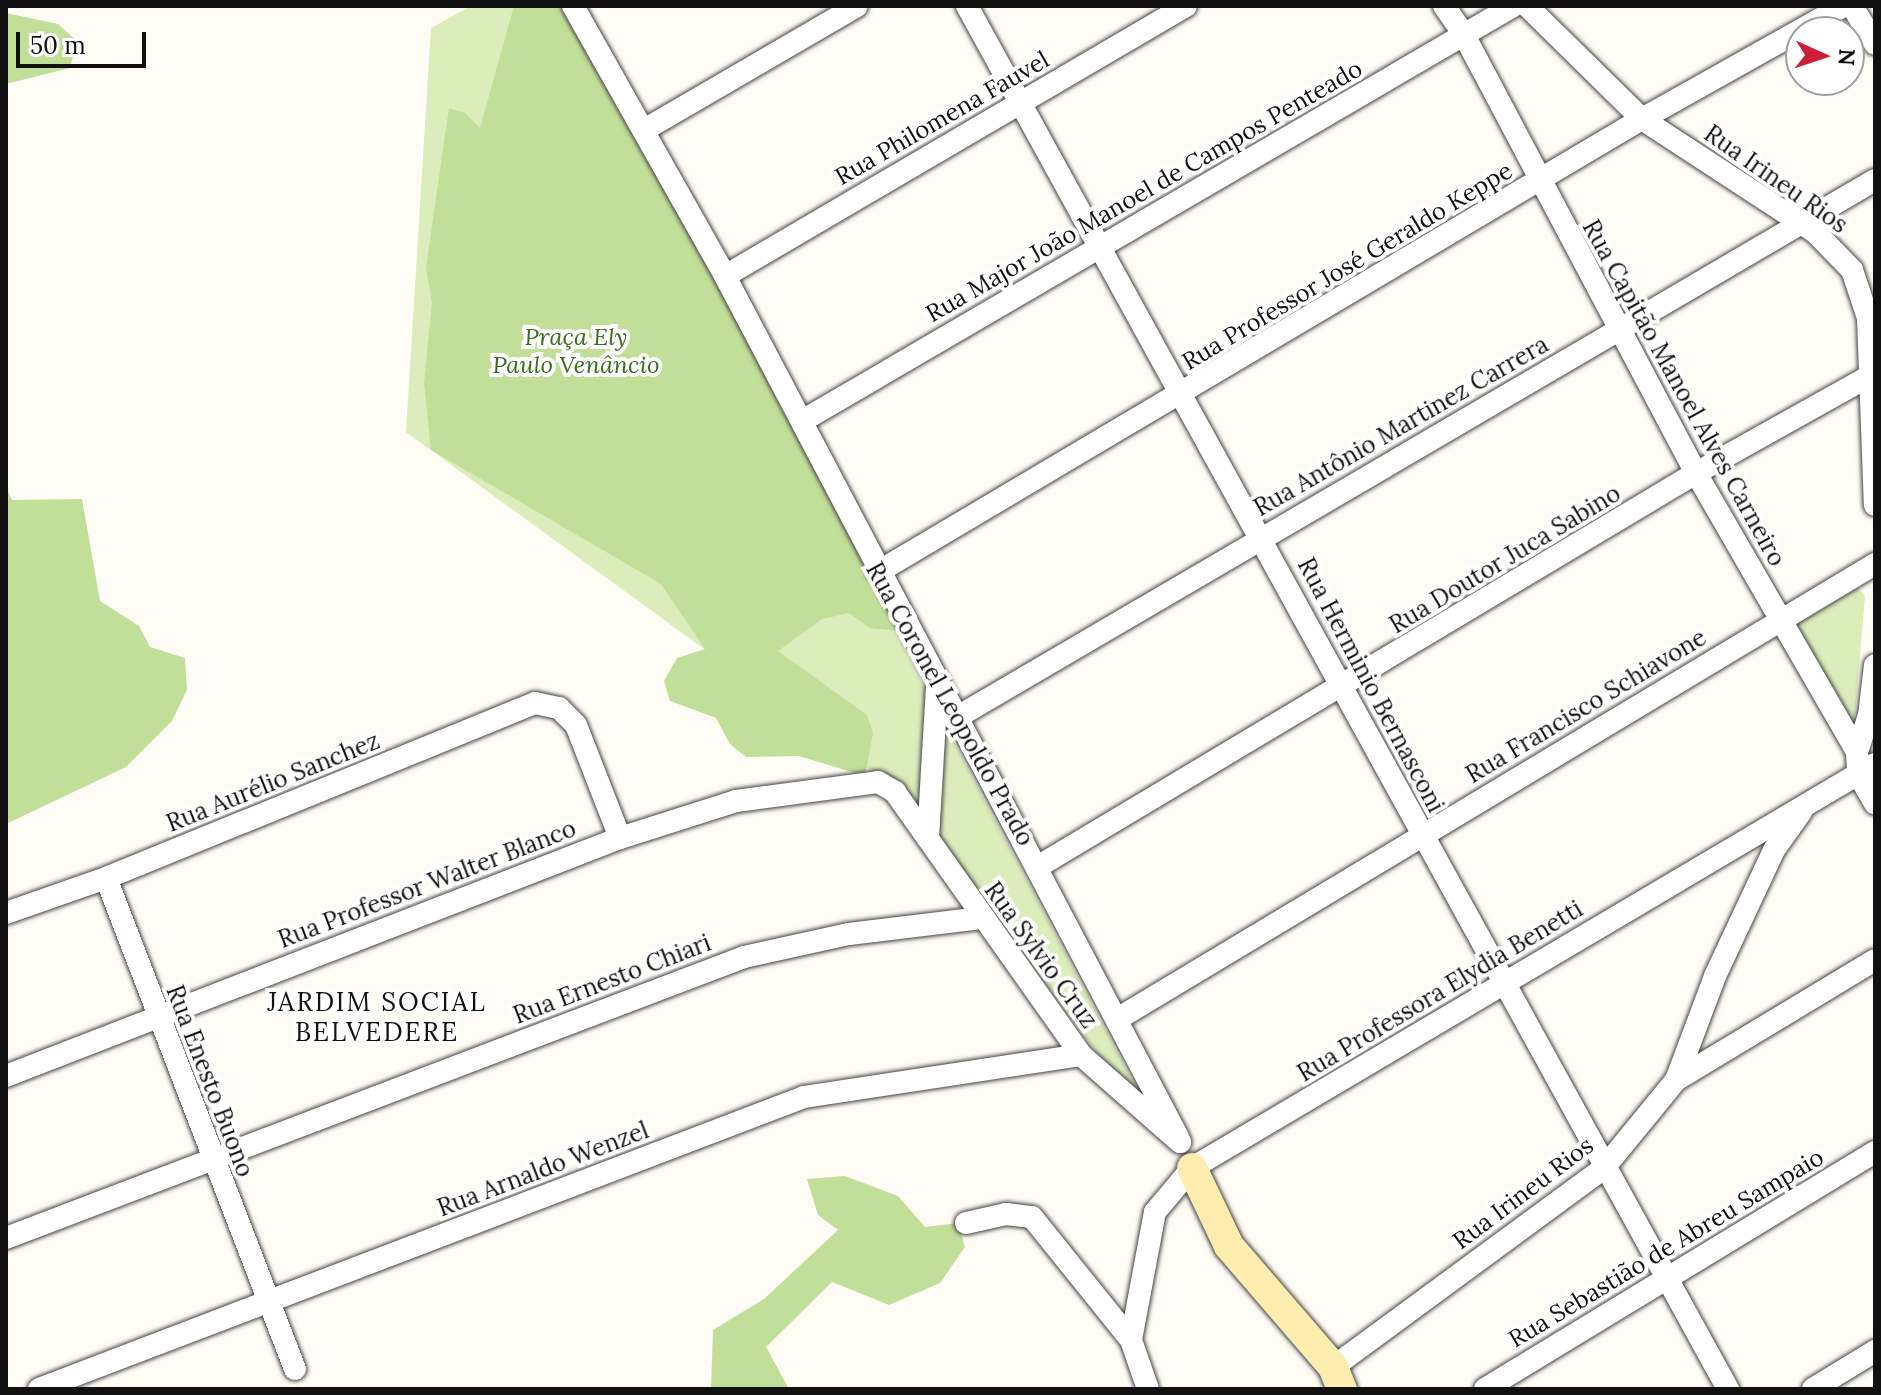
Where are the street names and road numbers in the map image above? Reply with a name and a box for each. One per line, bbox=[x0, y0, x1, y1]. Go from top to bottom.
street label: Rua Philomena Fauvel bbox=[830, 45, 1054, 191]
street label: Rua Major João Manoel de Campos Penteado bbox=[921, 54, 1367, 328]
street label: Rua Irineu Rios bbox=[1699, 119, 1853, 239]
street label: Rua Professor José Geraldo Keppe bbox=[1177, 156, 1517, 376]
street label: Rua Capitão Manoel Alves Carneiro bbox=[1576, 215, 1792, 571]
street label: Rua Antônio Martinez Carrera bbox=[1249, 330, 1553, 522]
street label: Rua Doutor Juca Sabino bbox=[1384, 479, 1626, 639]
street label: Rua Herminio Bernasconi bbox=[1292, 553, 1450, 817]
street label: Rua Coronel Leopoldo Prado bbox=[860, 557, 1040, 851]
street label: Rua Francisco Schiavone bbox=[1461, 623, 1711, 789]
street label: Rua Aurélio Sanchez bbox=[162, 726, 384, 838]
street label: Rua Professor Walter Blanco bbox=[274, 814, 580, 954]
street label: Rua Sylvio Cruz bbox=[978, 876, 1104, 1034]
street label: Rua Professora Elydia Benetti bbox=[1292, 894, 1588, 1088]
street label: Rua Ernesto Chiari bbox=[509, 928, 715, 1030]
street label: Rua Enesto Buono bbox=[160, 981, 260, 1181]
street label: Rua Arnaldo Wenzel bbox=[433, 1115, 653, 1223]
street label: Rua Irineu Rios bbox=[1447, 1131, 1599, 1255]
street label: Rua Sebastião de Abreu Sampaio bbox=[1503, 1142, 1829, 1354]

